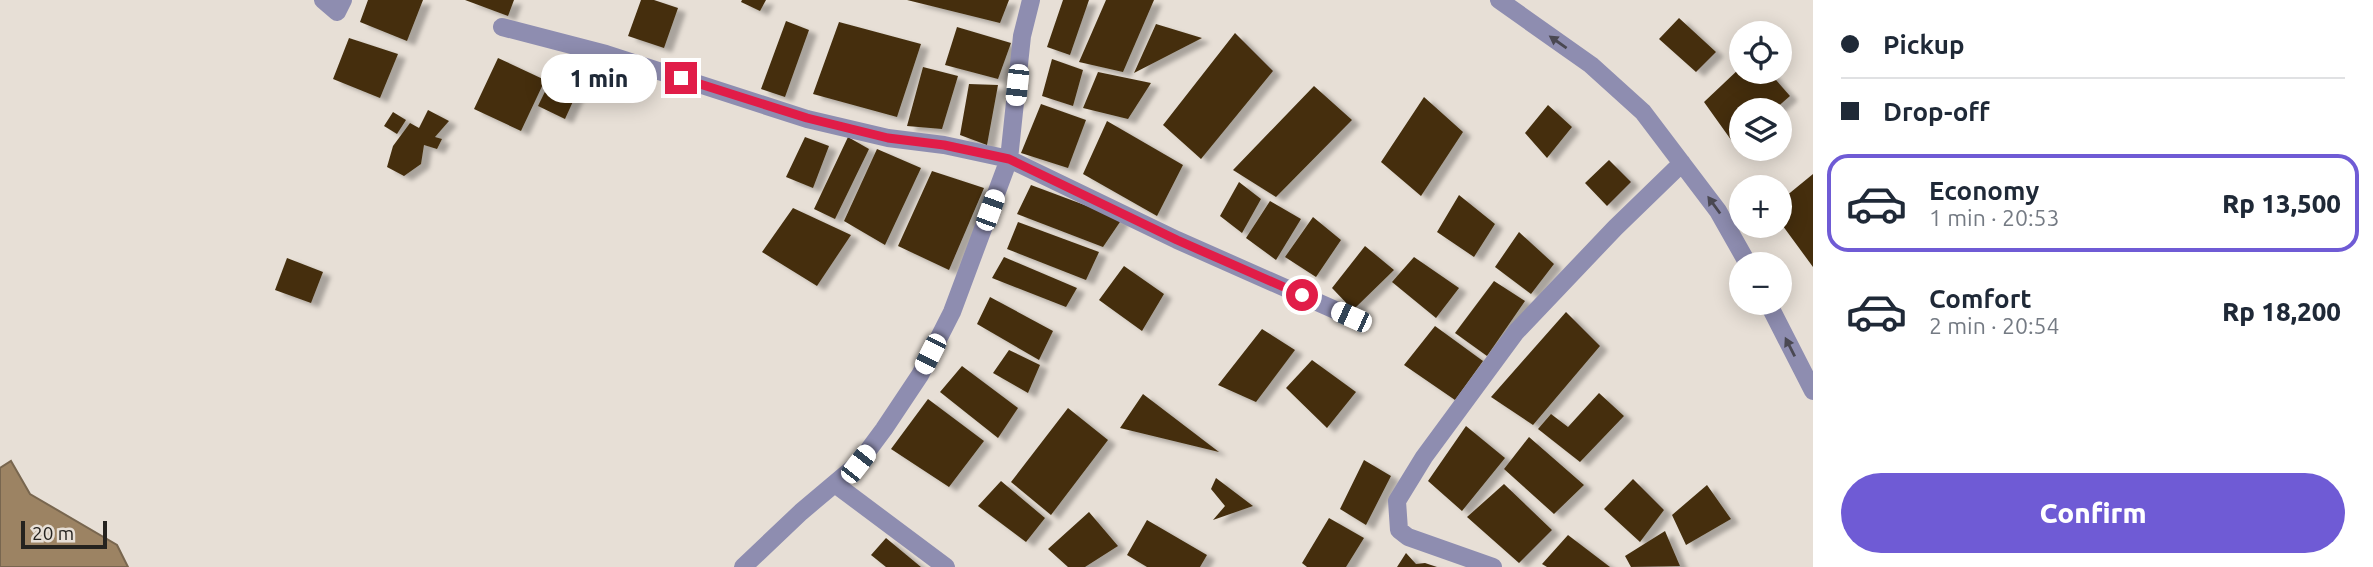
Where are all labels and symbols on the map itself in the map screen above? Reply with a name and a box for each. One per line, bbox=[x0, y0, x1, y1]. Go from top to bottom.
one-way arrow bbox=[1549, 35, 1567, 49]
callout: 1 min bbox=[541, 54, 656, 102]
route end bbox=[665, 62, 697, 94]
car bbox=[1005, 63, 1030, 107]
car bbox=[973, 187, 1008, 233]
one-way arrow bbox=[1707, 196, 1721, 214]
route start bbox=[1286, 279, 1318, 311]
car bbox=[1328, 299, 1375, 335]
car bbox=[912, 331, 949, 377]
one-way arrow bbox=[1785, 337, 1796, 357]
car bbox=[837, 441, 880, 487]
scale bar bbox=[21, 518, 107, 550]

